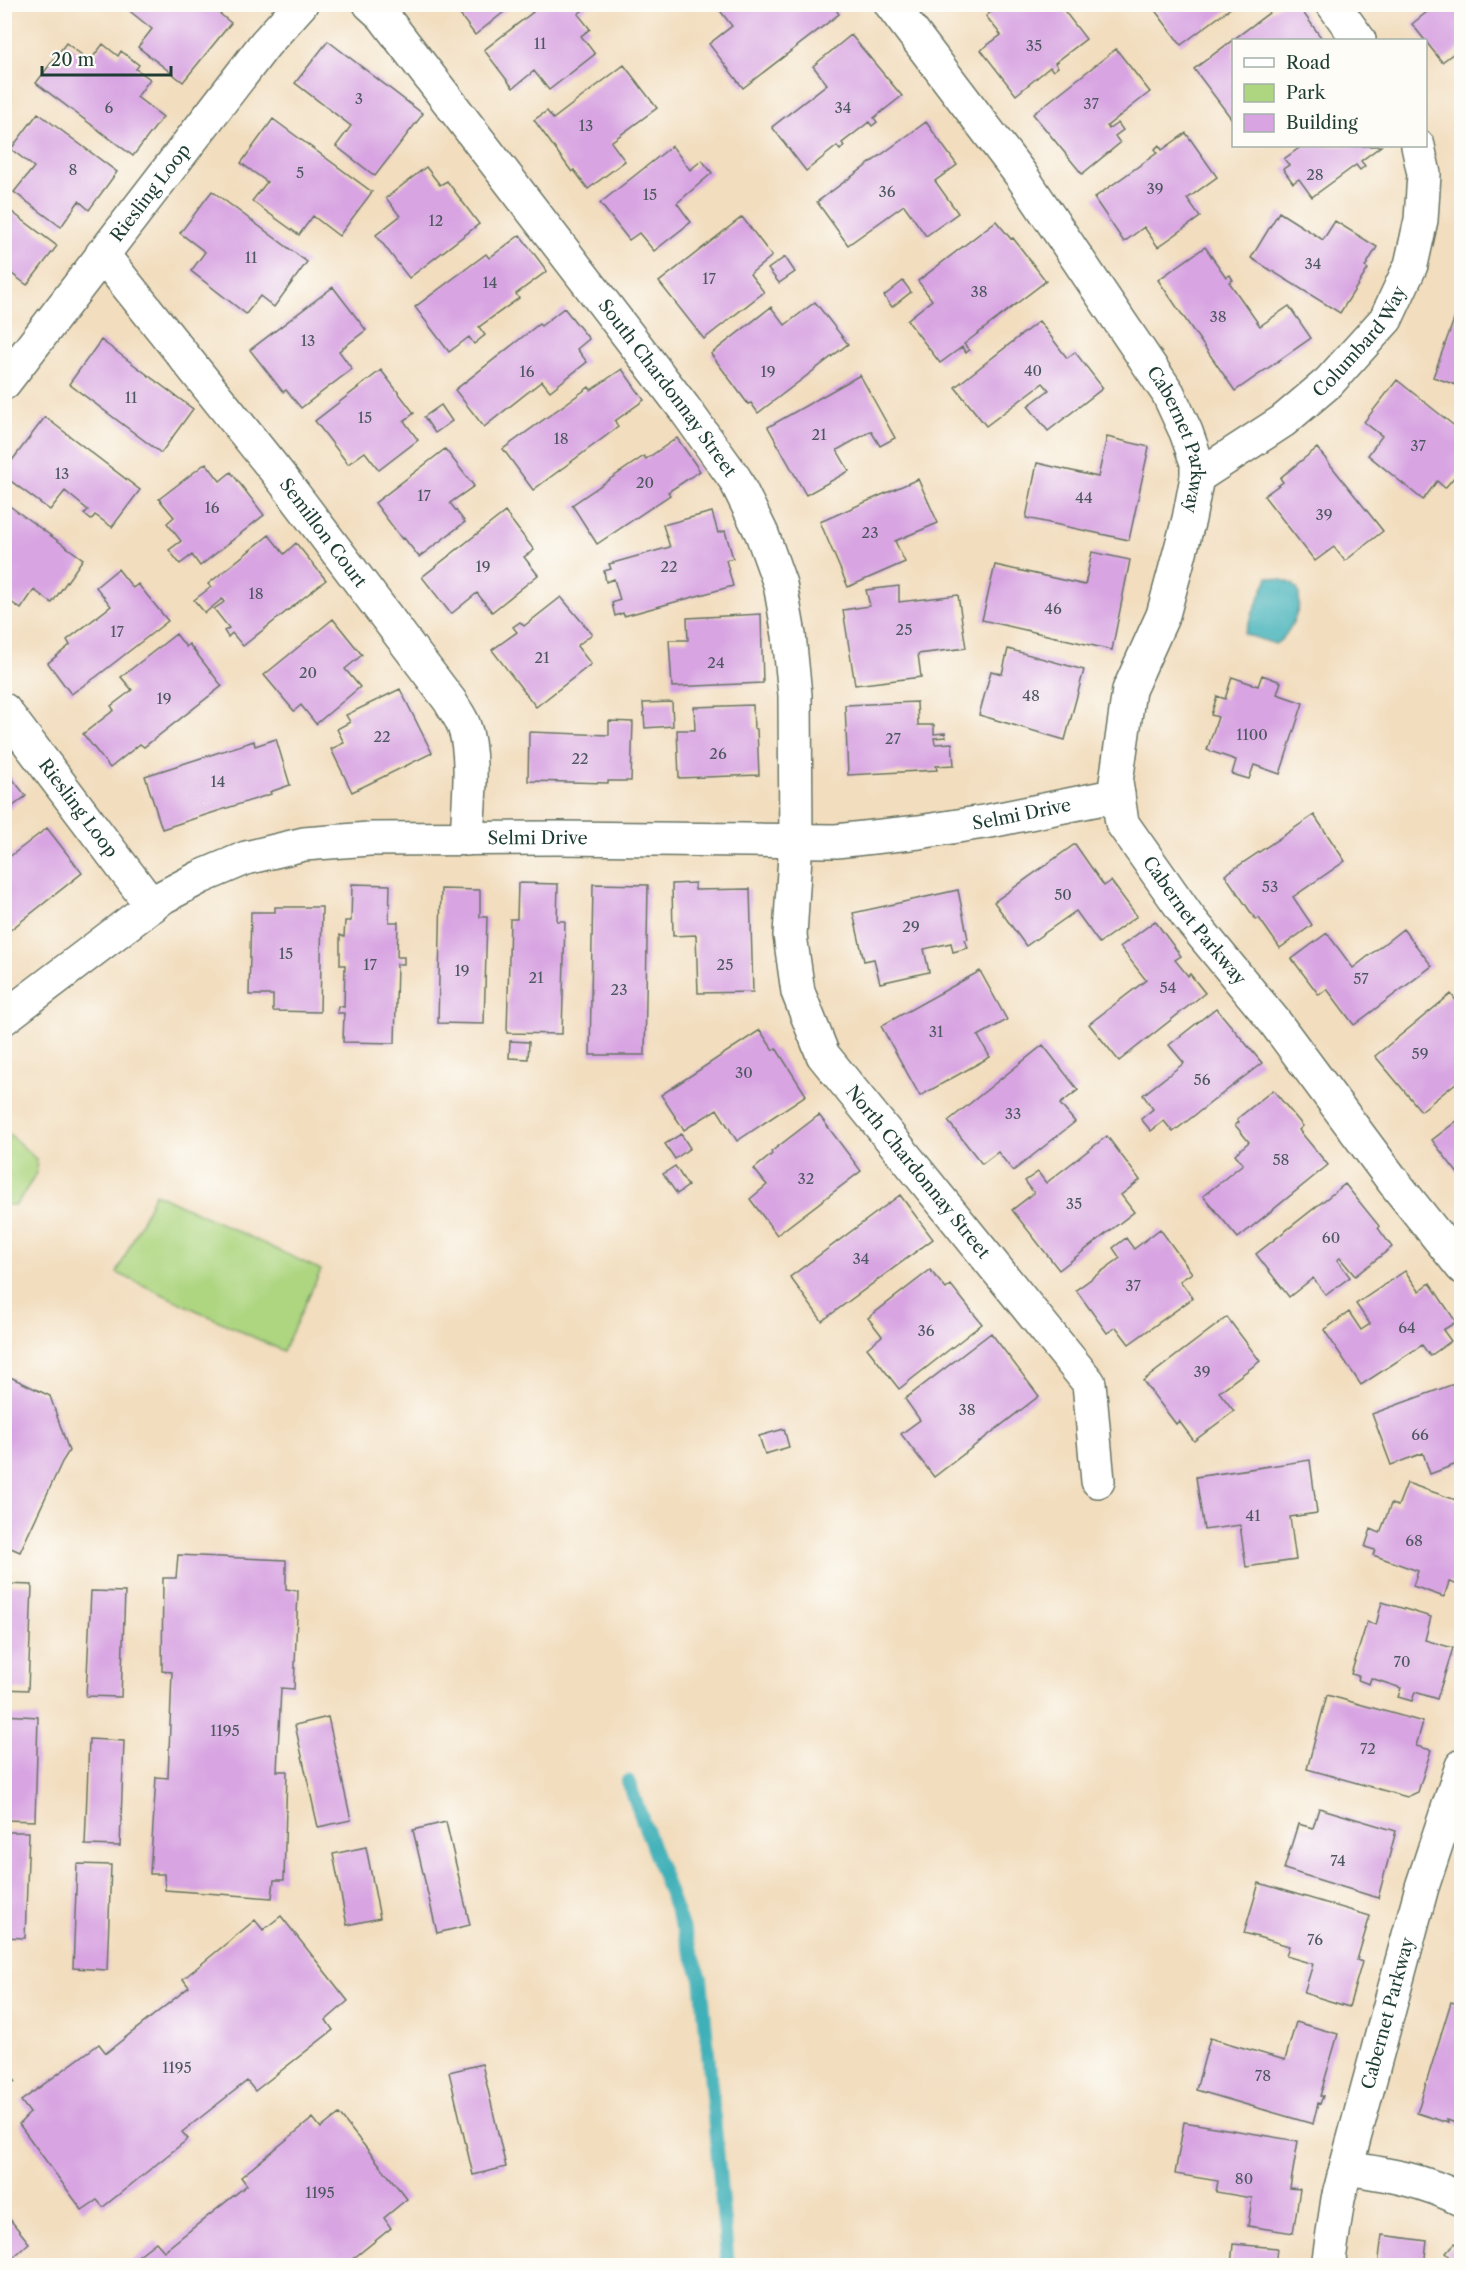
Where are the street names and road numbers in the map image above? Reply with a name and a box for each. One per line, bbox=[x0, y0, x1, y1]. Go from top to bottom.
street label: Riesling Loop bbox=[106, 139, 195, 246]
street label: Columbard Way bbox=[1308, 282, 1411, 402]
street label: South Chardonnay Street bbox=[594, 295, 741, 482]
street label: Cabernet Parkway bbox=[1142, 362, 1208, 516]
street label: Semillon Court bbox=[275, 474, 372, 592]
street label: Riesling Loop bbox=[34, 754, 122, 862]
street label: Selmi Drive bbox=[971, 794, 1073, 835]
street label: Selmi Drive bbox=[487, 827, 588, 849]
street label: Cabernet Parkway bbox=[1138, 852, 1251, 990]
street label: North Chardonnay Street bbox=[841, 1081, 995, 1264]
street label: Cabernet Parkway bbox=[1357, 1934, 1419, 2092]

